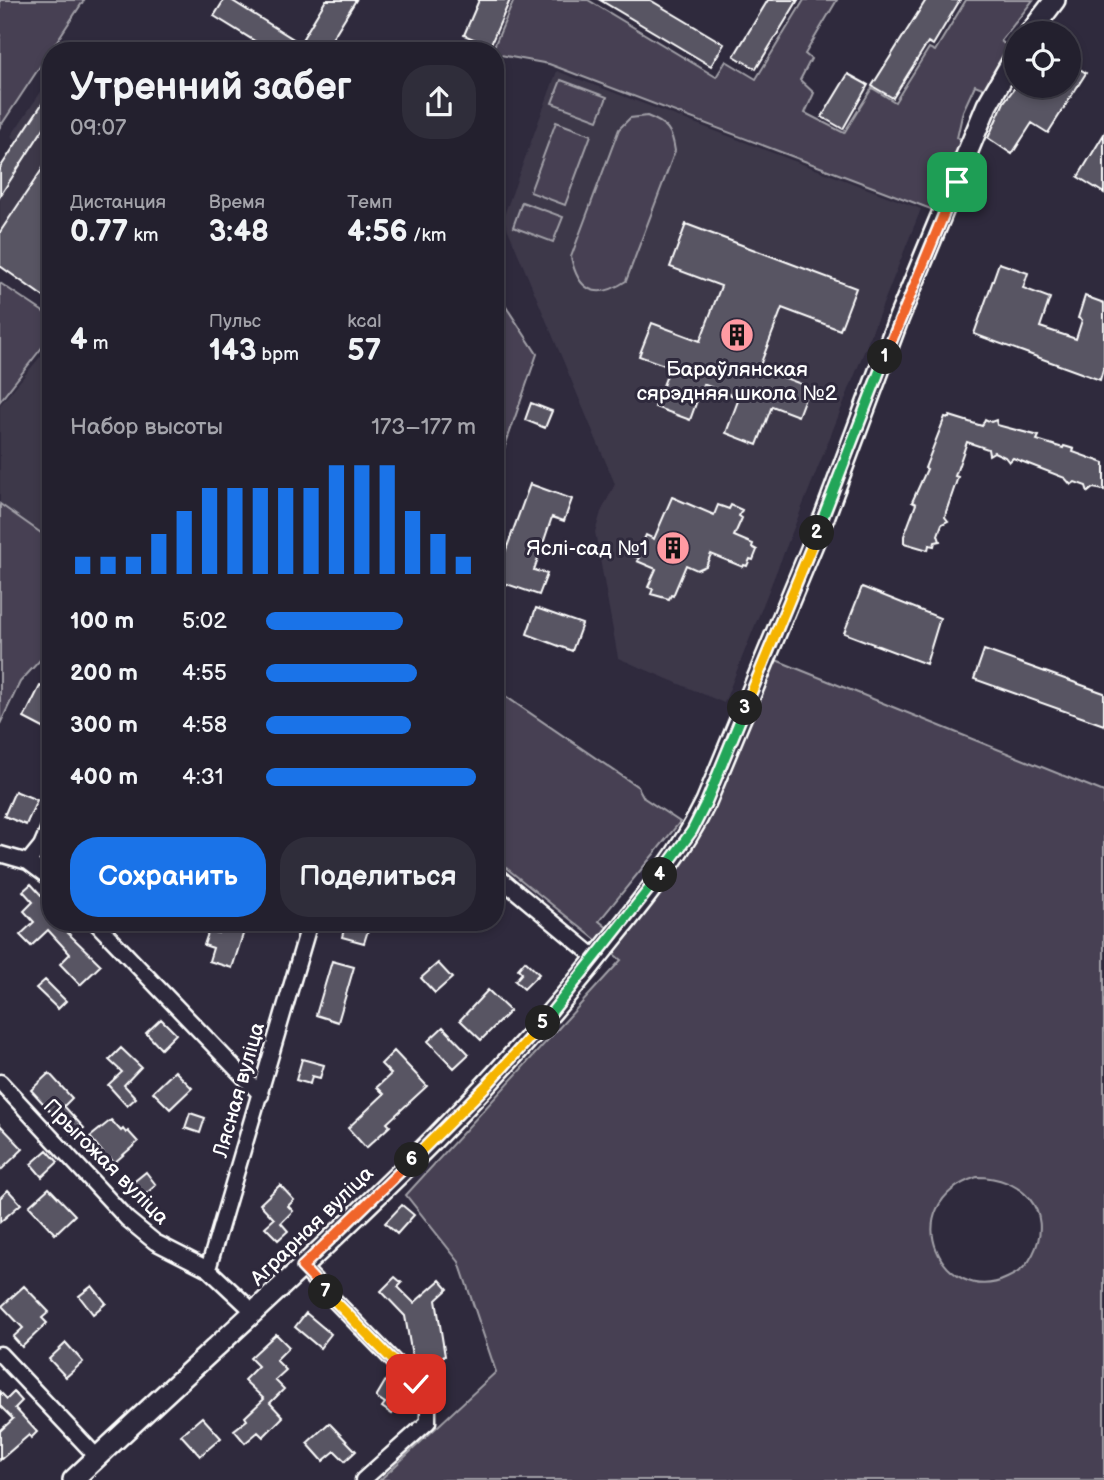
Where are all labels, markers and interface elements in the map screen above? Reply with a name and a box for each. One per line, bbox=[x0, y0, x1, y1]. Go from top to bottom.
map controls bbox=[1004, 21, 1081, 98]
button: locate bbox=[1004, 21, 1081, 98]
text: Утренний забег bbox=[70, 65, 352, 110]
button: share bbox=[402, 65, 476, 139]
text: 09:07 bbox=[70, 114, 126, 142]
pin bbox=[927, 152, 987, 212]
icon: arrive bbox=[938, 163, 976, 201]
text: Дистанция bbox=[70, 191, 166, 214]
text: Время bbox=[209, 191, 265, 214]
text: Темп bbox=[347, 191, 392, 214]
text: 0.77 bbox=[70, 214, 128, 250]
text: 3:48 bbox=[209, 214, 269, 250]
text: 4:56 bbox=[347, 214, 408, 250]
text: km bbox=[128, 224, 159, 247]
text: /km bbox=[408, 224, 446, 247]
text: Пульс bbox=[209, 310, 261, 333]
text: kcal bbox=[347, 310, 381, 333]
building icon: Бараўлянская сярэдняя школа №2 bbox=[718, 316, 756, 354]
text: 4 bbox=[70, 322, 88, 358]
text: m bbox=[88, 332, 109, 355]
text: 143 bbox=[209, 333, 256, 369]
text: 57 bbox=[347, 333, 381, 369]
pin: 1 bbox=[868, 340, 903, 374]
text: bpm bbox=[256, 343, 299, 366]
text: 1 bbox=[881, 345, 889, 368]
place label: Бараўлянская сярэдняя школа №2 bbox=[637, 357, 838, 406]
text: Набор высоты bbox=[70, 413, 223, 441]
text: 173–177 m bbox=[371, 413, 476, 441]
pin: 2 bbox=[800, 516, 834, 550]
text: 2 bbox=[811, 521, 822, 544]
building icon: Яслі-сад №1 bbox=[654, 529, 692, 567]
place label: Яслі-сад №1 bbox=[526, 536, 648, 561]
text: 100 m bbox=[70, 607, 134, 635]
text: 5:02 bbox=[182, 607, 227, 635]
text: 200 m bbox=[70, 659, 138, 687]
text: 4:55 bbox=[182, 659, 227, 687]
pin: 3 bbox=[728, 690, 762, 726]
text: 3 bbox=[739, 696, 750, 719]
text: 300 m bbox=[70, 711, 138, 739]
text: 4:58 bbox=[182, 711, 227, 739]
text: 400 m bbox=[70, 763, 138, 791]
text: 4:31 bbox=[182, 763, 224, 791]
button: Сохранить bbox=[70, 837, 266, 917]
button: Поделиться bbox=[280, 837, 476, 917]
pin: 4 bbox=[642, 858, 678, 892]
text: 4 bbox=[654, 863, 665, 886]
pin: 5 bbox=[526, 1006, 560, 1040]
text: 5 bbox=[537, 1011, 548, 1034]
street label: Лясная вуліца bbox=[207, 1019, 270, 1161]
street label: Прыгожая вуліца bbox=[38, 1094, 174, 1230]
pin: 6 bbox=[394, 1142, 430, 1178]
text: 6 bbox=[406, 1148, 417, 1171]
street label: Аграрная вуліца bbox=[245, 1161, 379, 1292]
pin: 7 bbox=[308, 1274, 344, 1310]
text: 7 bbox=[320, 1280, 331, 1303]
pin bbox=[386, 1354, 446, 1414]
icon: check bbox=[397, 1365, 435, 1403]

